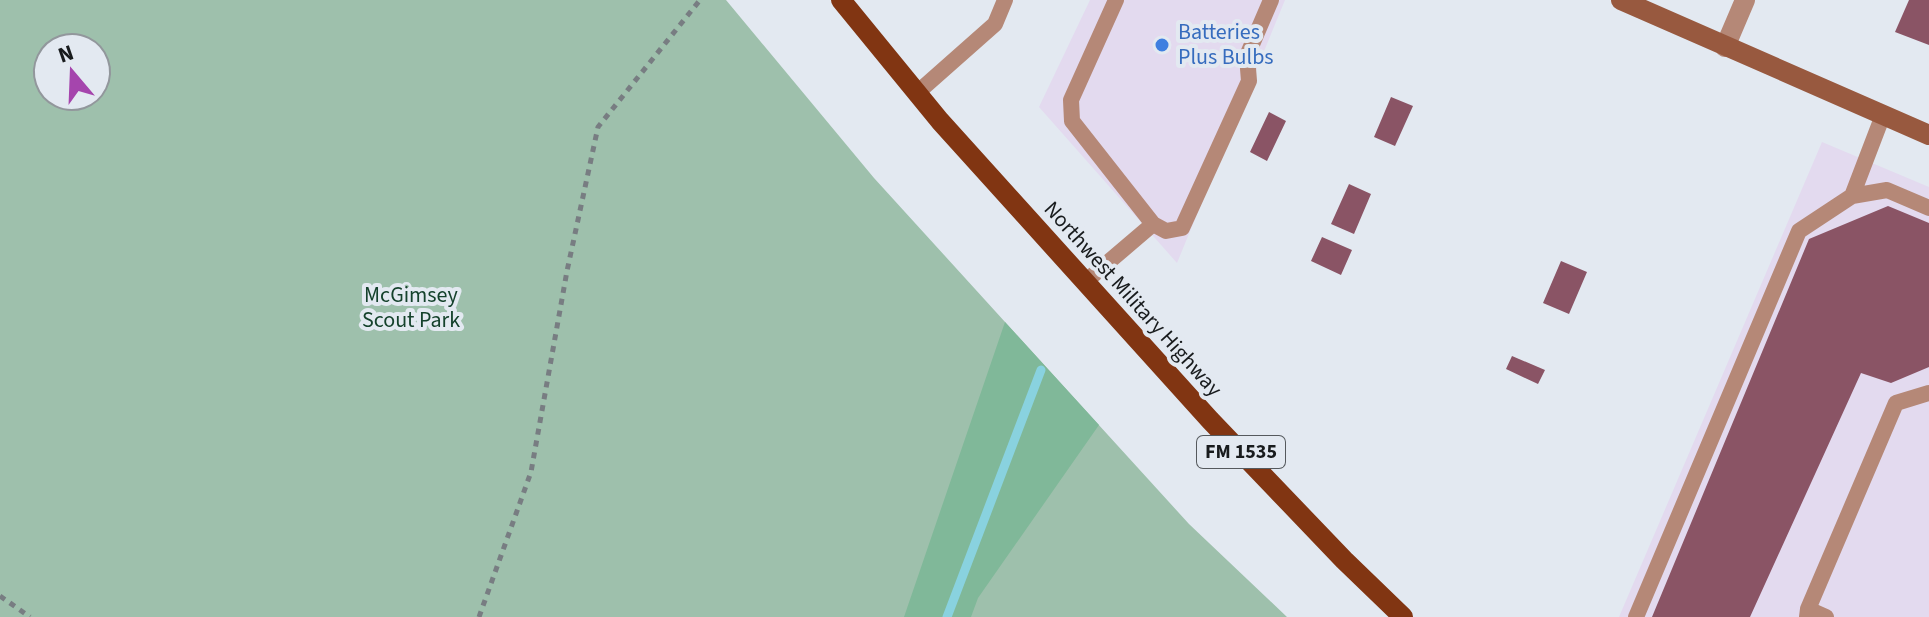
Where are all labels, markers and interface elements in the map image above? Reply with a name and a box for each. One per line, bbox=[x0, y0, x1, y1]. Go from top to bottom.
place label: Batteries Plus Bulbs bbox=[1178, 16, 1274, 73]
north arrow bbox=[32, 32, 112, 112]
marker: Batteries Plus Bulbs bbox=[1153, 36, 1171, 54]
text: N bbox=[54, 37, 78, 72]
street label: Northwest Military Highway bbox=[1036, 194, 1230, 404]
park label: McGimsey Scout Park bbox=[362, 279, 460, 336]
road number: FM 1535 bbox=[1197, 436, 1285, 468]

